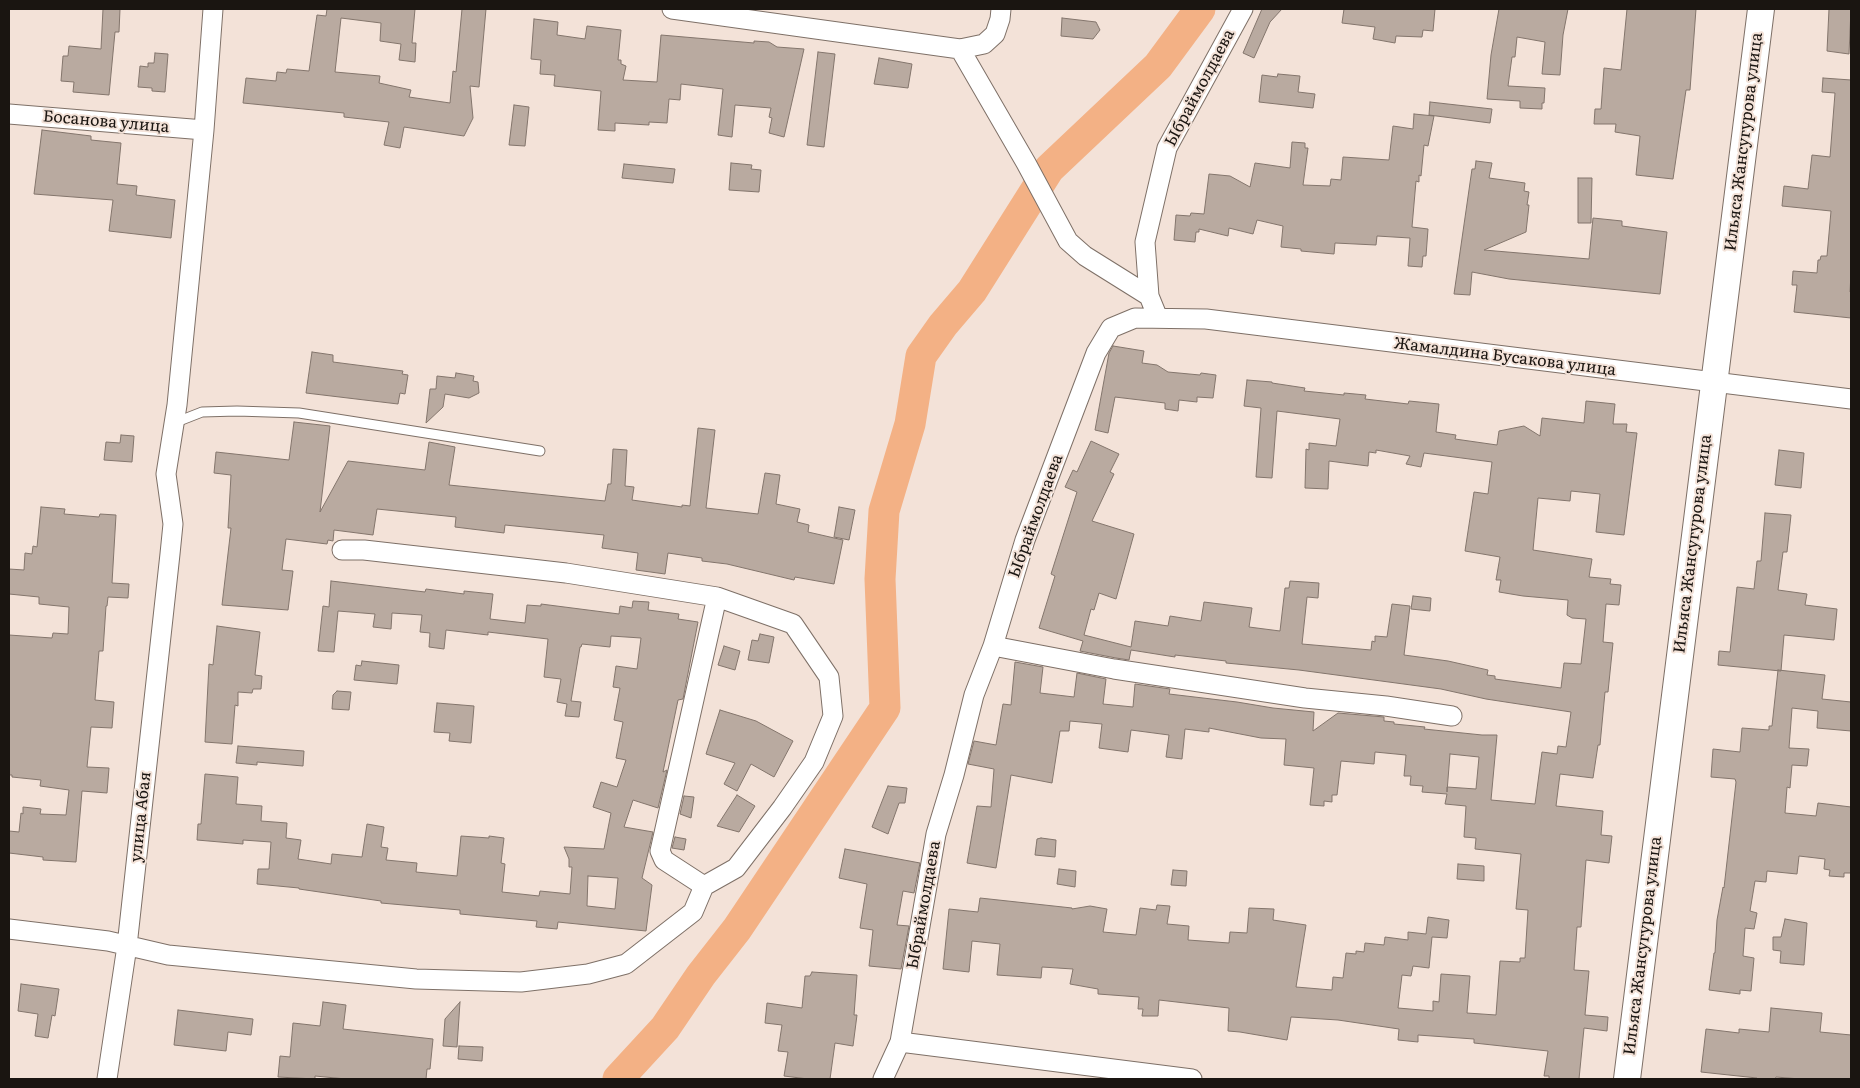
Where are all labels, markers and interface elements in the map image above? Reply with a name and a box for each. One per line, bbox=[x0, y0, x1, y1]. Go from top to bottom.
street label: Ыбраймолдаева bbox=[1161, 26, 1239, 150]
street label: Ильяса Жансугурова улица bbox=[1721, 32, 1767, 252]
street label: Босанова улица bbox=[42, 107, 170, 137]
street label: Жамалдина Бусакова улица bbox=[1393, 334, 1617, 380]
street label: Ильяса Жансугурова улица bbox=[1670, 434, 1716, 654]
street label: Ыбраймолдаева bbox=[1005, 452, 1067, 580]
street label: улица Абая bbox=[127, 771, 155, 863]
street label: Ильяса Жансугурова улица bbox=[1620, 836, 1666, 1056]
street label: Ыбраймолдаева bbox=[903, 839, 945, 971]

